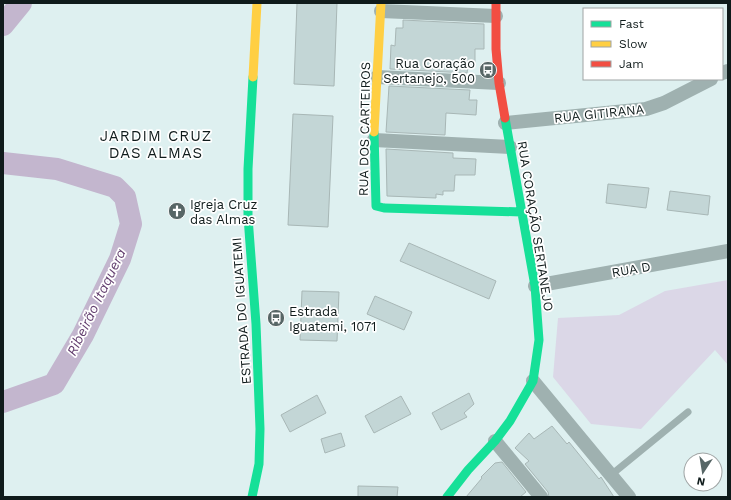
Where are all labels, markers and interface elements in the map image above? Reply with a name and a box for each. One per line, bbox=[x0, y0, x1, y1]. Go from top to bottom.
legend bbox=[583, 8, 723, 80]
text: Fast bbox=[619, 17, 644, 31]
text: Slow bbox=[619, 37, 647, 51]
place label: Rua Coração Sertanejo, 500 bbox=[383, 56, 475, 86]
text: Jam bbox=[619, 57, 644, 71]
bus stop icon: Rua Coração Sertanejo, 500 bbox=[478, 60, 498, 80]
street label: RUA DOS CARTEIROS bbox=[356, 62, 373, 196]
street label: RUA GITIRANA bbox=[553, 101, 645, 126]
district label: JARDIM CRUZ DAS ALMAS bbox=[100, 127, 212, 162]
street label: RUA CORAÇÃO SERTANEJO bbox=[515, 140, 556, 312]
place label: Igreja Cruz das Almas bbox=[190, 197, 257, 227]
church icon: Igreja Cruz das Almas bbox=[167, 201, 187, 221]
street label: ESTRADA DO IGUATEMI bbox=[229, 237, 254, 385]
water label: Ribeirão Itaquera bbox=[63, 246, 129, 358]
street label: RUA D bbox=[610, 259, 652, 280]
place label: Estrada Iguatemi, 1071 bbox=[289, 304, 376, 334]
bus stop icon: Estrada Iguatemi, 1071 bbox=[266, 308, 286, 328]
north arrow bbox=[683, 452, 723, 492]
text: N bbox=[696, 474, 706, 488]

